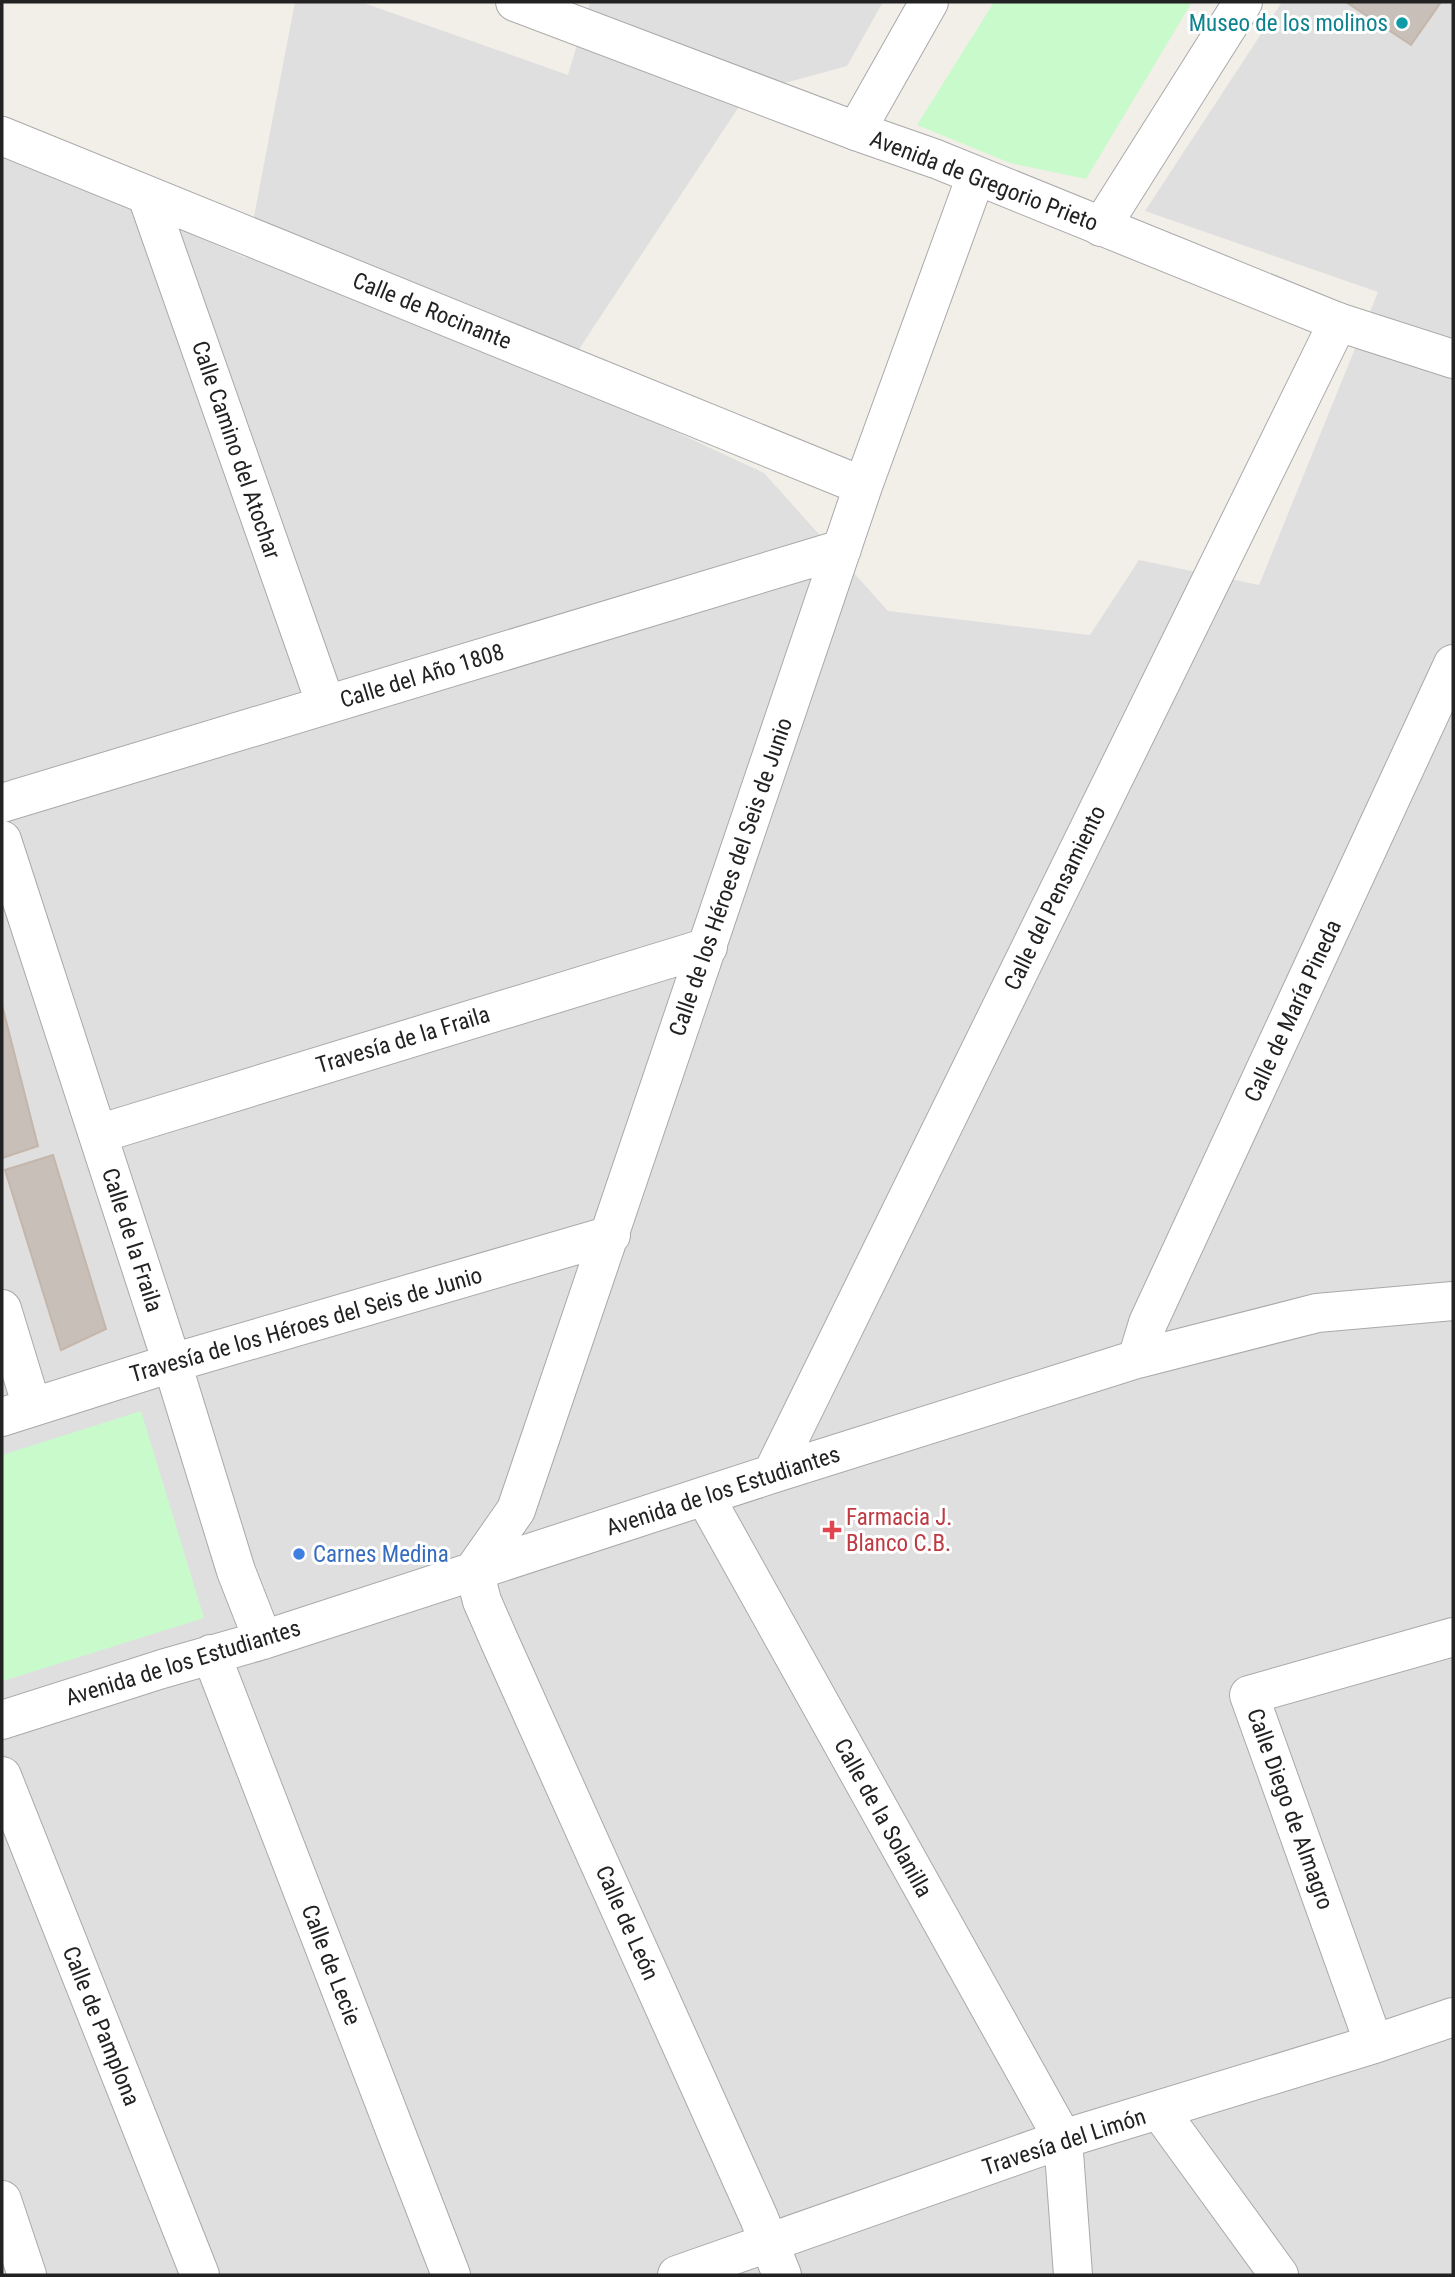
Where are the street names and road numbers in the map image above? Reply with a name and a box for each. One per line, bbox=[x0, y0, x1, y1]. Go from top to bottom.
street label: Avenida de Gregorio Prieto bbox=[866, 125, 1102, 237]
street label: Calle de Rocinante bbox=[349, 267, 515, 355]
street label: Calle Camino del Atochar bbox=[186, 337, 286, 563]
street label: Calle del Año 1808 bbox=[337, 638, 507, 714]
street label: Calle de los Héroes del Seis de Junio bbox=[664, 714, 798, 1040]
street label: Calle del Pensamiento bbox=[999, 801, 1111, 995]
street label: Calle de María Pineda bbox=[1239, 916, 1347, 1106]
street label: Travesía de la Fraila bbox=[313, 1001, 493, 1079]
street label: Calle de la Fraila bbox=[96, 1165, 168, 1315]
street label: Travesía de los Héroes del Seis de Junio bbox=[127, 1262, 485, 1388]
street label: Avenida de los Estudiantes bbox=[603, 1440, 843, 1542]
street label: Avenida de los Estudiantes bbox=[62, 1614, 304, 1712]
street label: Calle Diego de Almagro bbox=[1241, 1705, 1339, 1913]
street label: Calle de la Solanilla bbox=[828, 1734, 938, 1902]
street label: Calle de León bbox=[590, 1862, 664, 1984]
street label: Calle de Lecie bbox=[296, 1901, 366, 2029]
street label: Calle de Pamplona bbox=[57, 1942, 145, 2110]
street label: Travesía del Limón bbox=[979, 2103, 1149, 2181]

